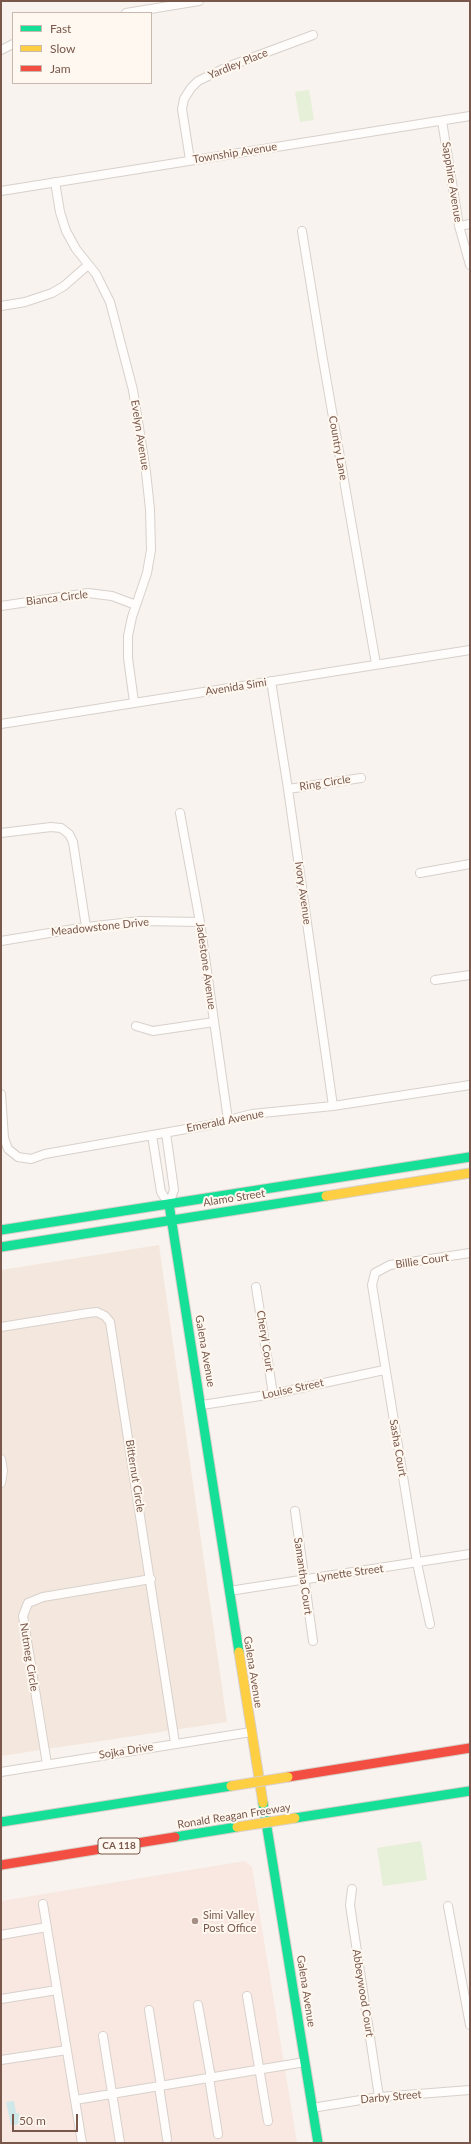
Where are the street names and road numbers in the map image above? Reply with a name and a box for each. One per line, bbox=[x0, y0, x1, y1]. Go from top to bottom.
street label: Yardley Place bbox=[206, 46, 270, 82]
street label: Township Avenue bbox=[192, 140, 278, 166]
street label: Sapphire Avenue bbox=[439, 141, 465, 223]
street label: Evelyn Avenue bbox=[128, 399, 152, 471]
street label: Country Lane bbox=[326, 415, 350, 481]
street label: Bianca Circle bbox=[25, 588, 89, 608]
street label: Avenida Simi bbox=[204, 676, 268, 698]
street label: Ring Circle bbox=[299, 772, 351, 794]
street label: Ivory Avenue bbox=[292, 861, 314, 925]
street label: Meadowstone Drive bbox=[51, 915, 149, 939]
street label: Jadestone Avenue bbox=[193, 922, 219, 1010]
street label: Emerald Avenue bbox=[185, 1107, 265, 1135]
street label: Alamo Street bbox=[202, 1187, 266, 1209]
street label: Billie Court bbox=[395, 1251, 449, 1271]
street label: Cheryl Court bbox=[254, 1309, 276, 1373]
street label: Galena Avenue bbox=[192, 1314, 218, 1388]
street label: Louise Street bbox=[261, 1376, 325, 1402]
street label: Sasha Court bbox=[386, 1418, 410, 1478]
street label: Bitternut Circle bbox=[123, 1439, 147, 1513]
street label: Samantha Court bbox=[291, 1537, 315, 1615]
street label: Lynette Street bbox=[316, 1562, 384, 1584]
street label: Nutmeg Circle bbox=[17, 1622, 41, 1692]
street label: Galena Avenue bbox=[241, 1635, 265, 1709]
street label: Sojka Drive bbox=[98, 1740, 154, 1762]
street label: Ronald Reagan Freeway bbox=[176, 1801, 292, 1831]
road number: CA 118 bbox=[98, 1838, 140, 1854]
street label: Abbeywood Court bbox=[350, 1948, 376, 2038]
street label: Galena Avenue bbox=[294, 1954, 318, 2028]
street label: Darby Street bbox=[360, 2088, 422, 2106]

